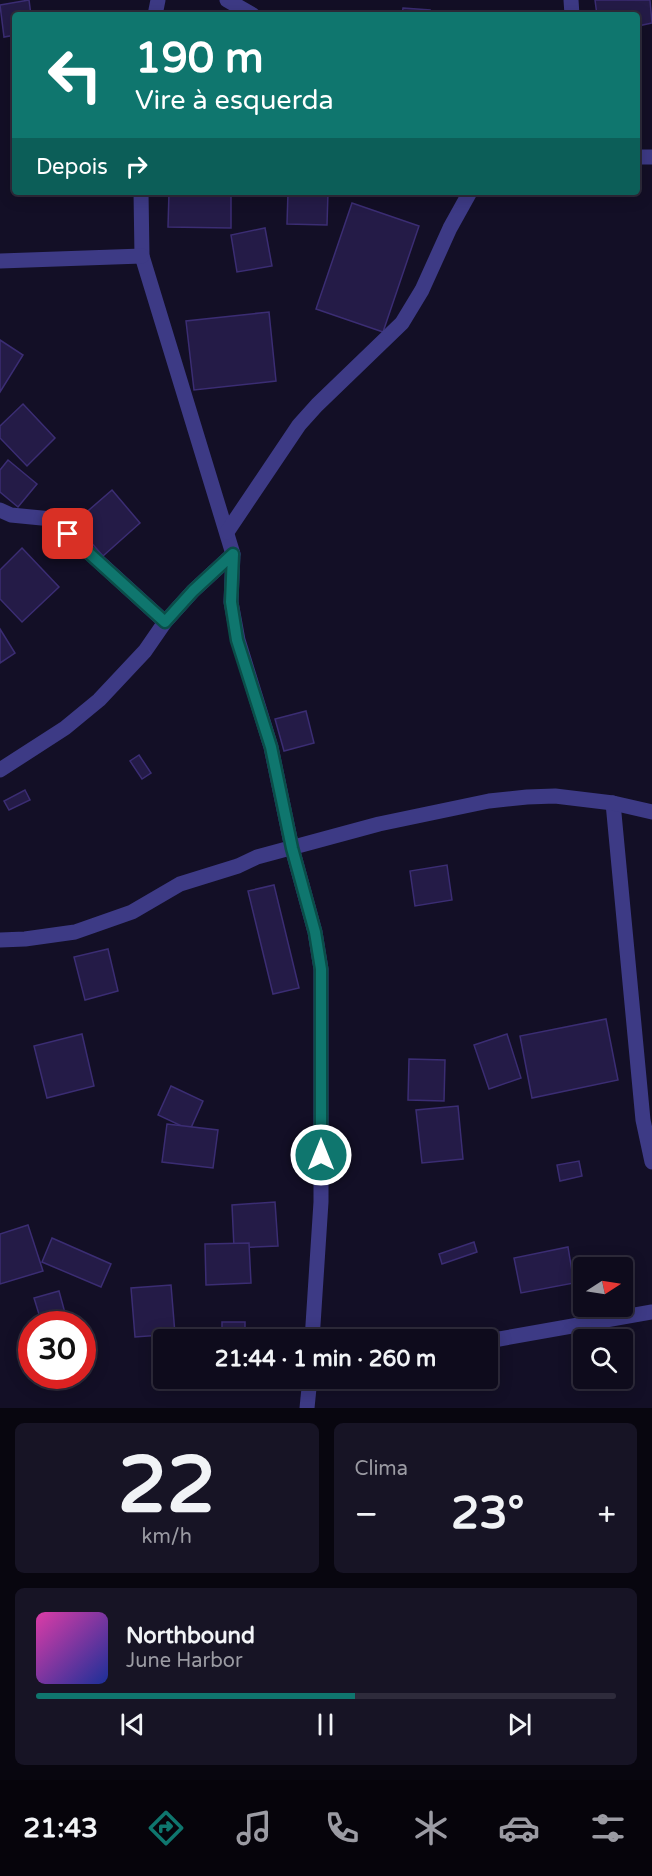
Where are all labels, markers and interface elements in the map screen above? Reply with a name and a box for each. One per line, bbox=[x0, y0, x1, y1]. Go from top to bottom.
text: 190 m bbox=[135, 33, 264, 84]
icon: left bbox=[36, 36, 114, 114]
text: Vire à esquerda bbox=[135, 84, 334, 117]
icon: right bbox=[120, 150, 153, 183]
text: Depois bbox=[36, 154, 108, 180]
pin bbox=[42, 508, 93, 559]
icon: arrive bbox=[51, 517, 84, 550]
position arrow bbox=[289, 1123, 353, 1187]
north arrow bbox=[573, 1257, 633, 1317]
map controls bbox=[573, 1257, 633, 1389]
speed limit sign: 30 bbox=[18, 1311, 96, 1389]
button: search bbox=[573, 1329, 633, 1389]
text: 21:44 · 1 min · 260 m bbox=[215, 1346, 436, 1372]
text: 22 bbox=[118, 1439, 216, 1533]
text: Clima bbox=[355, 1457, 408, 1481]
text: 23° bbox=[451, 1487, 524, 1541]
text: − bbox=[355, 1495, 378, 1534]
text: + bbox=[597, 1495, 616, 1534]
text: km/h bbox=[142, 1525, 192, 1549]
text: Northbound bbox=[126, 1623, 255, 1649]
text: June Harbor bbox=[126, 1649, 243, 1673]
icon: previous bbox=[116, 1708, 149, 1741]
icon: pause bbox=[309, 1708, 342, 1741]
icon: next bbox=[503, 1708, 536, 1741]
icon: directions bbox=[145, 1807, 187, 1849]
icon: music bbox=[233, 1807, 275, 1849]
icon: phone bbox=[321, 1807, 363, 1849]
icon: climate bbox=[410, 1807, 452, 1849]
icon: car bbox=[498, 1807, 540, 1849]
icon: filters bbox=[587, 1807, 629, 1849]
text: 21:43 bbox=[23, 1812, 98, 1845]

